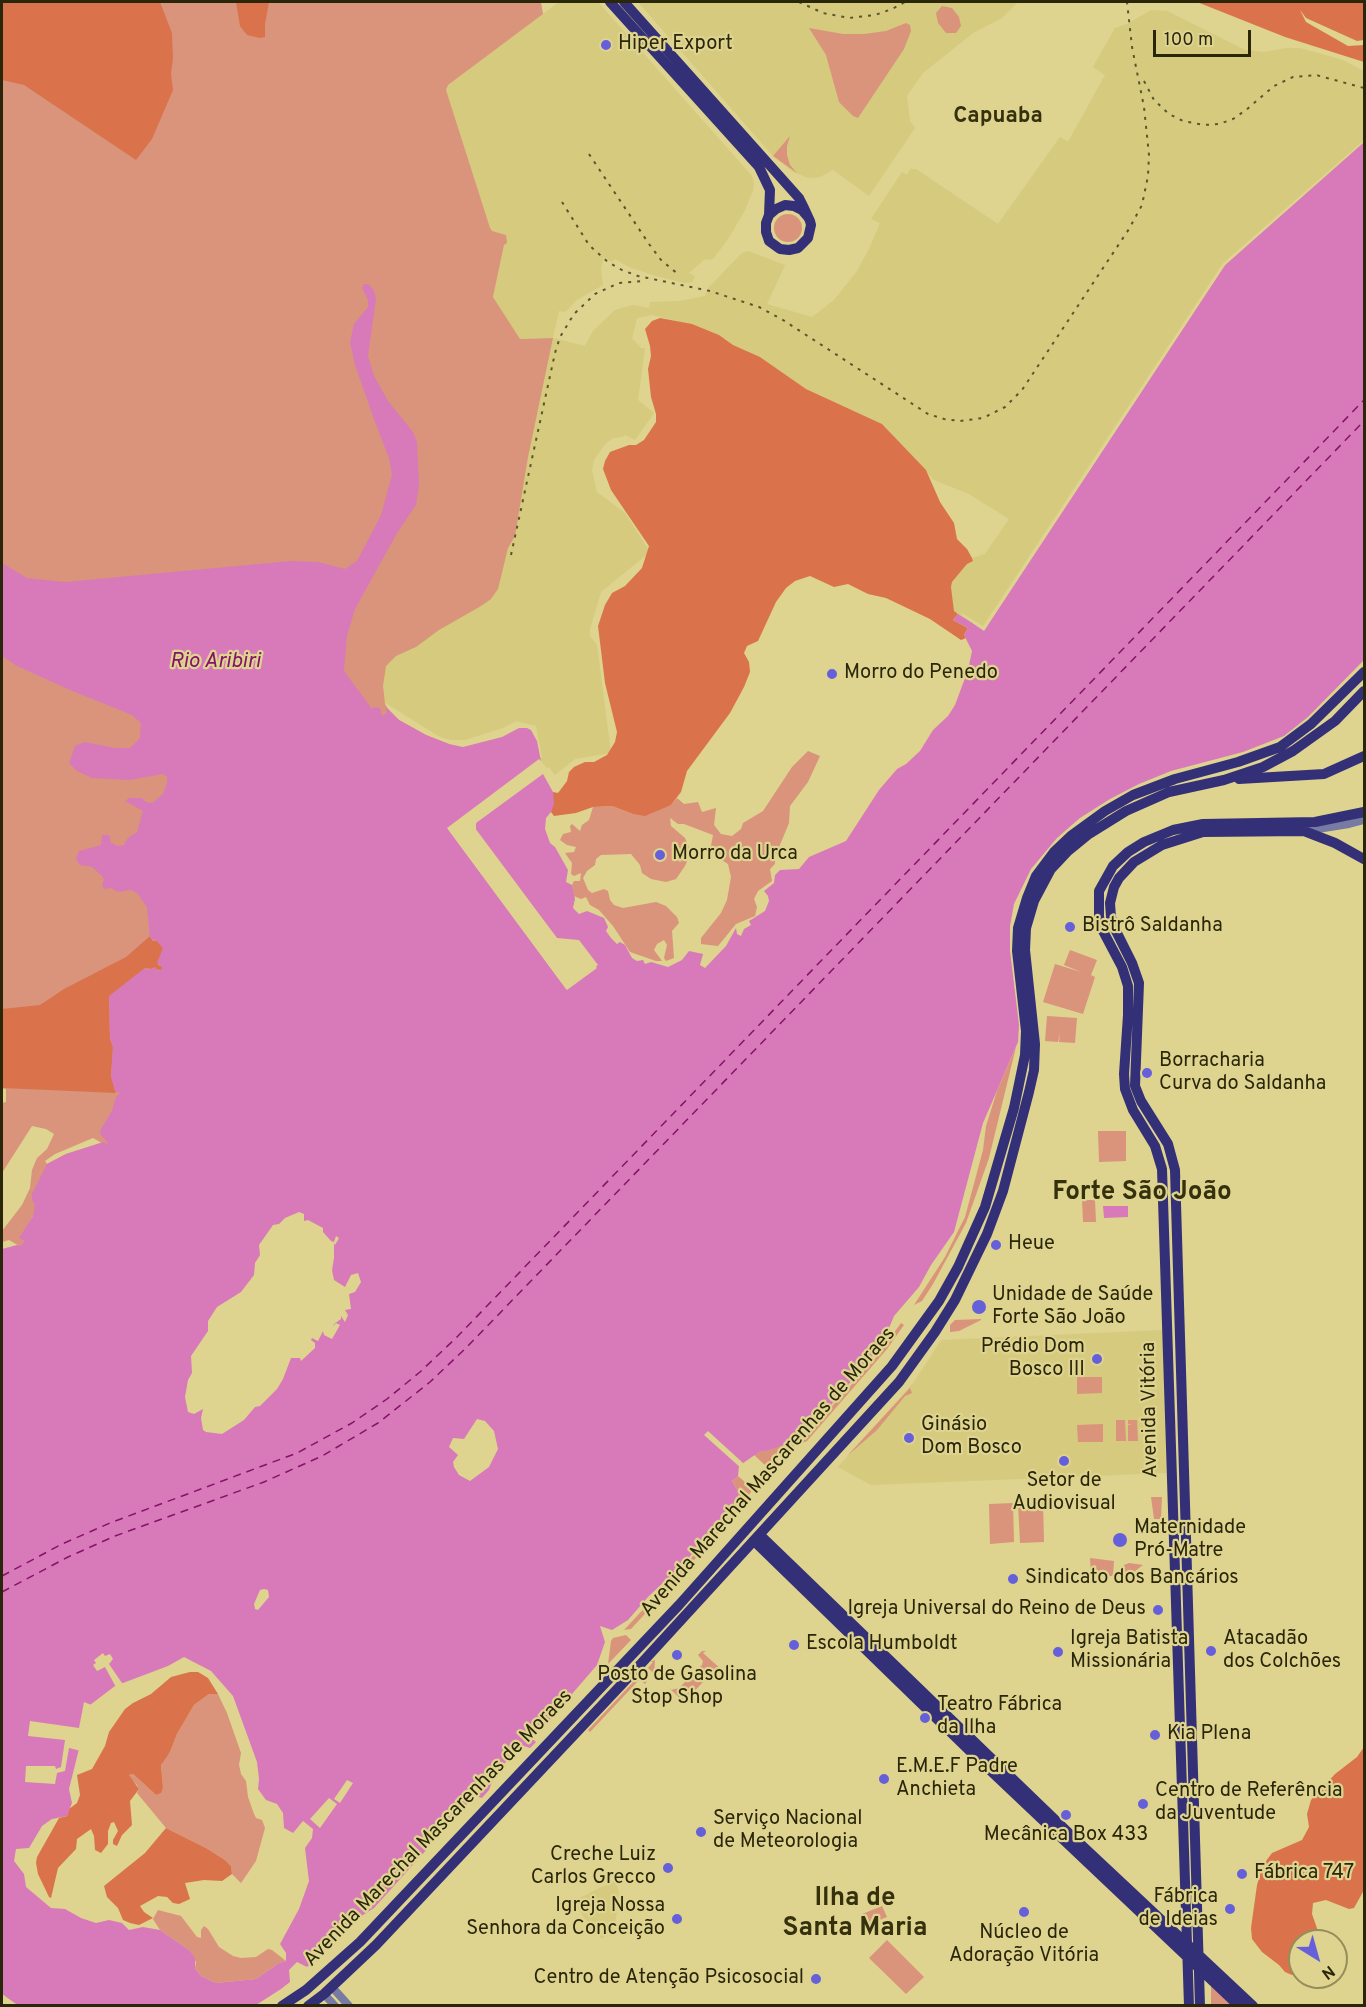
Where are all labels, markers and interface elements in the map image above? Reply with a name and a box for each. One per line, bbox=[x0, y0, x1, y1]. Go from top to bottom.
scale bar bbox=[1156, 18, 1254, 56]
text: 100 m bbox=[1164, 29, 1213, 52]
place label: Hiper Export bbox=[618, 33, 733, 57]
marker: Hiper Export bbox=[599, 38, 613, 52]
district label: Capuaba bbox=[953, 105, 1043, 131]
water label: Rio Aribiri bbox=[170, 650, 260, 676]
place label: Morro do Penedo bbox=[844, 662, 998, 686]
marker: Morro do Penedo bbox=[825, 667, 839, 681]
place label: Morro da Urca bbox=[672, 843, 798, 867]
marker: Morro da Urca bbox=[653, 848, 667, 862]
place label: Bistrô Saldanha bbox=[1082, 915, 1223, 939]
marker: Bistrô Saldanha bbox=[1063, 920, 1077, 934]
place label: Borracharia Curva do Saldanha bbox=[1159, 1050, 1326, 1097]
marker: Borracharia Curva do Saldanha bbox=[1140, 1066, 1154, 1080]
district label: Forte São João bbox=[1052, 1178, 1232, 1210]
place label: Heue bbox=[1008, 1233, 1055, 1257]
marker: Heue bbox=[989, 1238, 1003, 1252]
place label: Unidade de Saúde Forte São João bbox=[992, 1284, 1153, 1331]
marker: Unidade de Saúde Forte São João bbox=[970, 1298, 988, 1316]
street label: Avenida Marechal Mascarenhas de Moraes bbox=[637, 1323, 901, 1623]
place label: Prédio Dom Bosco III bbox=[981, 1336, 1085, 1383]
street label: Avenida Vitória bbox=[1138, 1342, 1164, 1478]
marker: Prédio Dom Bosco III bbox=[1090, 1352, 1104, 1366]
place label: Ginásio Dom Bosco bbox=[921, 1414, 1022, 1461]
marker: Ginásio Dom Bosco bbox=[902, 1431, 916, 1445]
marker: Setor de Audiovisual bbox=[1057, 1454, 1071, 1468]
place label: Setor de Audiovisual bbox=[1012, 1470, 1116, 1517]
place label: Maternidade Pró-Matre bbox=[1134, 1517, 1246, 1564]
marker: Maternidade Pró-Matre bbox=[1111, 1531, 1129, 1549]
place label: Sindicato dos Bancários bbox=[1025, 1567, 1239, 1591]
marker: Sindicato dos Bancários bbox=[1006, 1572, 1020, 1586]
place label: Igreja Universal do Reino de Deus bbox=[847, 1598, 1146, 1622]
marker: Igreja Universal do Reino de Deus bbox=[1151, 1603, 1165, 1617]
place label: Igreja Batista Missionária bbox=[1070, 1628, 1188, 1675]
place label: Atacadão dos Colchões bbox=[1223, 1628, 1341, 1675]
place label: Escola Humboldt bbox=[806, 1633, 958, 1657]
marker: Escola Humboldt bbox=[787, 1638, 801, 1652]
marker: Atacadão dos Colchões bbox=[1204, 1644, 1218, 1658]
marker: Igreja Batista Missionária bbox=[1051, 1645, 1065, 1659]
marker: Posto de Gasolina Stop Shop bbox=[670, 1648, 684, 1662]
place label: Posto de Gasolina Stop Shop bbox=[597, 1664, 757, 1711]
street label: Avenida Marechal Mascarenhas de Moraes bbox=[300, 1685, 578, 1973]
place label: Teatro Fábrica da Ilha bbox=[937, 1694, 1062, 1741]
marker: Teatro Fábrica da Ilha bbox=[918, 1711, 932, 1725]
place label: Kia Plena bbox=[1167, 1723, 1251, 1747]
marker: Kia Plena bbox=[1148, 1728, 1162, 1742]
place label: E.M.E.F Padre Anchieta bbox=[896, 1756, 1018, 1803]
marker: E.M.E.F Padre Anchieta bbox=[877, 1772, 891, 1786]
place label: Centro de Referência da Juventude bbox=[1155, 1780, 1343, 1827]
marker: Centro de Referência da Juventude bbox=[1136, 1797, 1150, 1811]
place label: Serviço Nacional de Meteorologia bbox=[713, 1808, 863, 1855]
marker: Mecânica Box 433 bbox=[1059, 1808, 1073, 1822]
place label: Mecânica Box 433 bbox=[984, 1824, 1148, 1848]
marker: Serviço Nacional de Meteorologia bbox=[694, 1825, 708, 1839]
place label: Creche Luiz Carlos Grecco bbox=[531, 1844, 656, 1891]
marker: Creche Luiz Carlos Grecco bbox=[661, 1861, 675, 1875]
place label: Fábrica 747 bbox=[1254, 1862, 1354, 1886]
marker: Fábrica 747 bbox=[1235, 1867, 1249, 1881]
district label: Ilha de Santa Maria bbox=[783, 1884, 927, 1946]
place label: Fábrica de Ideias bbox=[1139, 1886, 1218, 1933]
place label: Igreja Nossa Senhora da Conceição bbox=[466, 1895, 665, 1942]
marker: Fábrica de Ideias bbox=[1223, 1902, 1237, 1916]
marker: Núcleo de Adoração Vitória bbox=[1017, 1905, 1031, 1919]
marker: Igreja Nossa Senhora da Conceição bbox=[670, 1912, 684, 1926]
place label: Núcleo de Adoração Vitória bbox=[949, 1922, 1099, 1969]
north arrow bbox=[1288, 1929, 1348, 1989]
text: N bbox=[1317, 1960, 1338, 1983]
place label: Centro de Atenção Psicosocial bbox=[534, 1967, 804, 1991]
marker: Centro de Atenção Psicosocial bbox=[809, 1972, 823, 1986]

